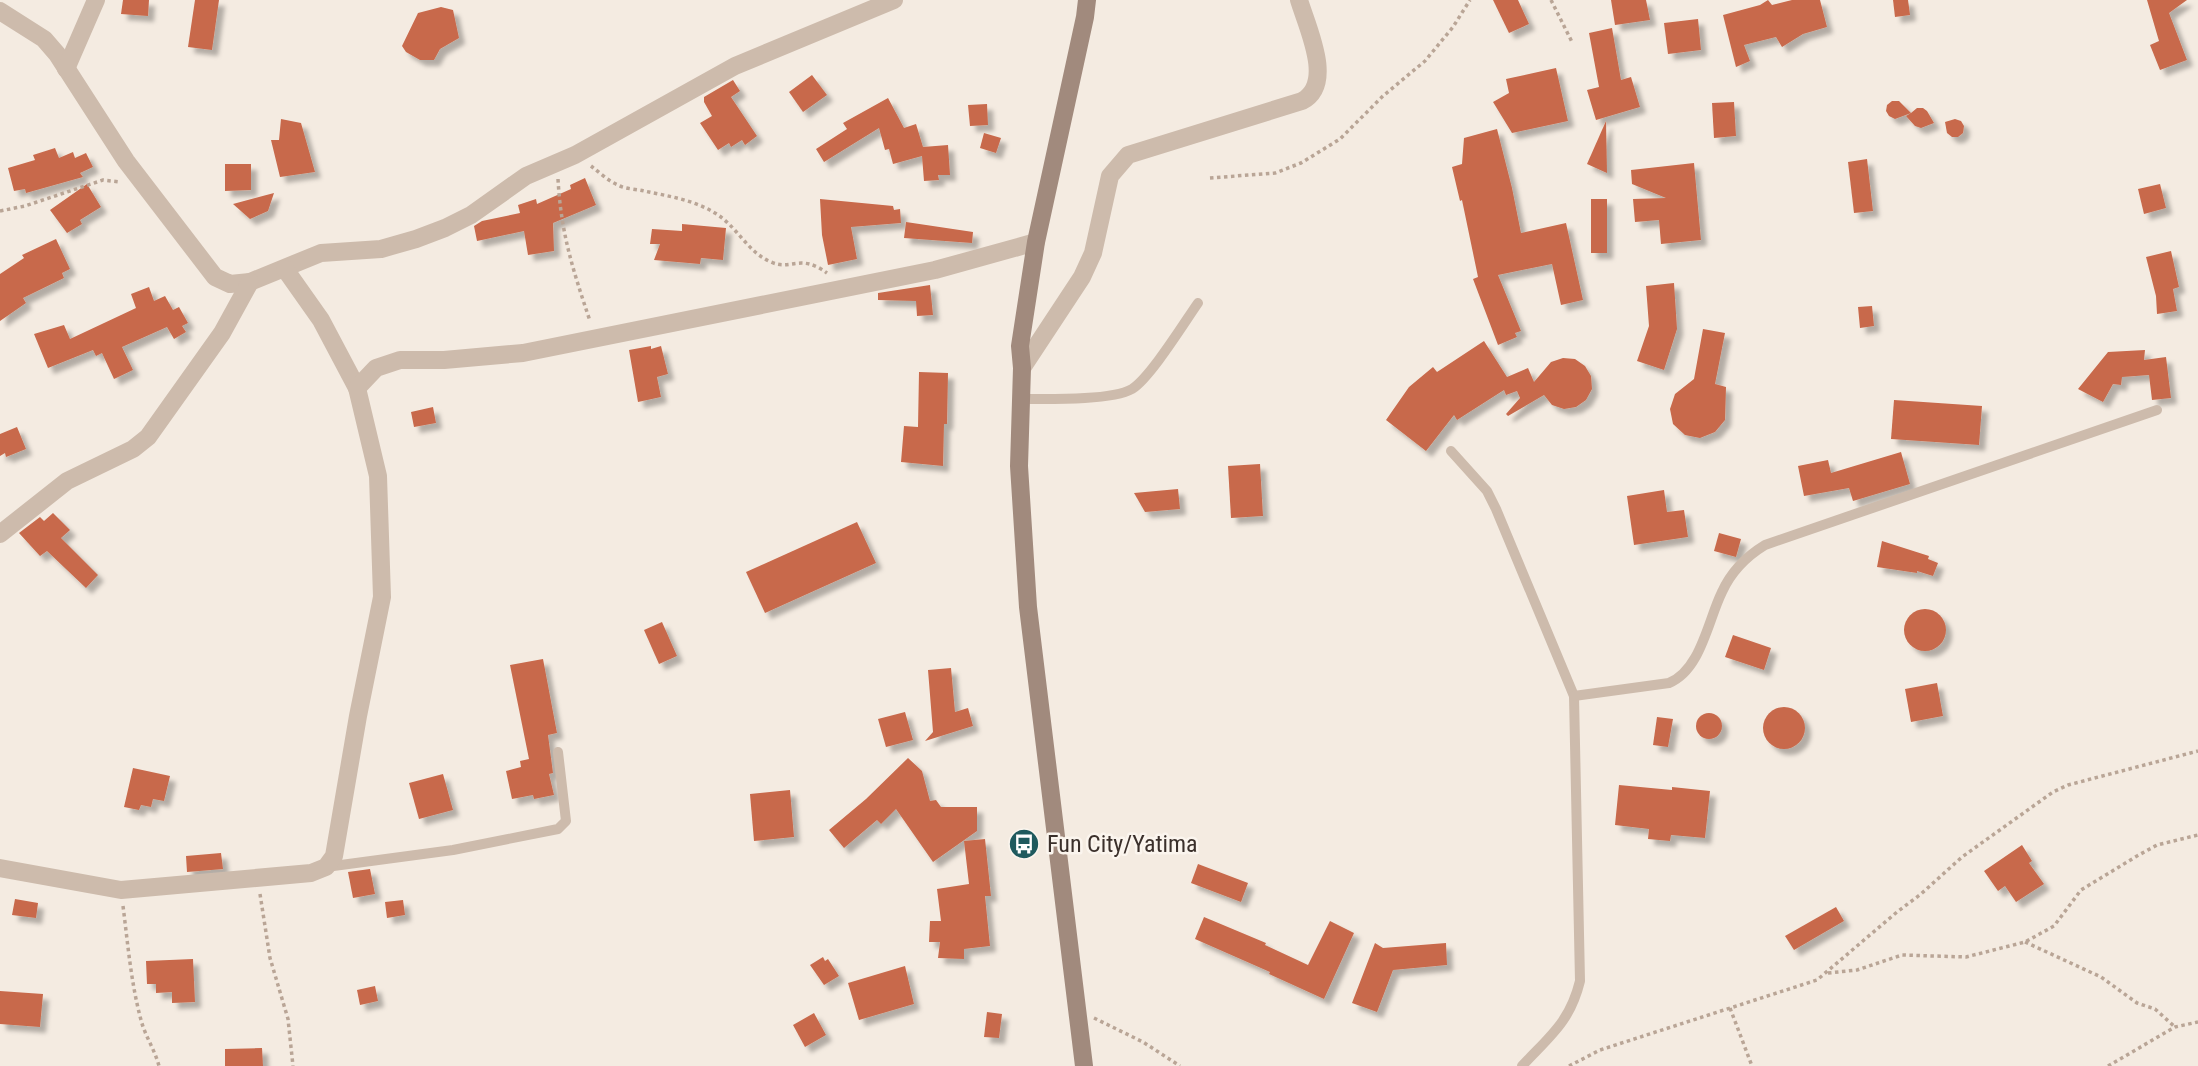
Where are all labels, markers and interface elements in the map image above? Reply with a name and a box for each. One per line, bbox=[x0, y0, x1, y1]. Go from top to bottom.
bus stop icon: Fun City/Yatima bbox=[1007, 827, 1041, 861]
place label: Fun City/Yatima bbox=[1047, 830, 1198, 858]

